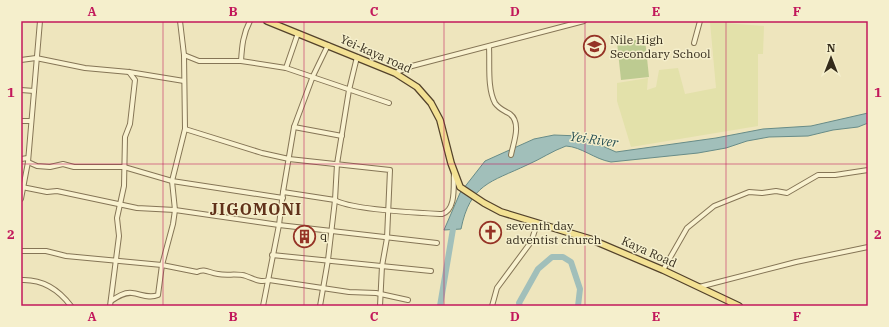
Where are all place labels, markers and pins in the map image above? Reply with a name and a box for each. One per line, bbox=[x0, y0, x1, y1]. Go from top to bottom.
place label: Nile High Secondary School bbox=[610, 32, 711, 61]
school or university icon: Nile High Secondary School bbox=[581, 34, 607, 60]
place label: seventh day adventist church bbox=[506, 218, 602, 247]
church icon: seventh day adventist church bbox=[478, 220, 504, 246]
building icon: q bbox=[292, 223, 318, 249]
place label: q bbox=[320, 228, 327, 243]

